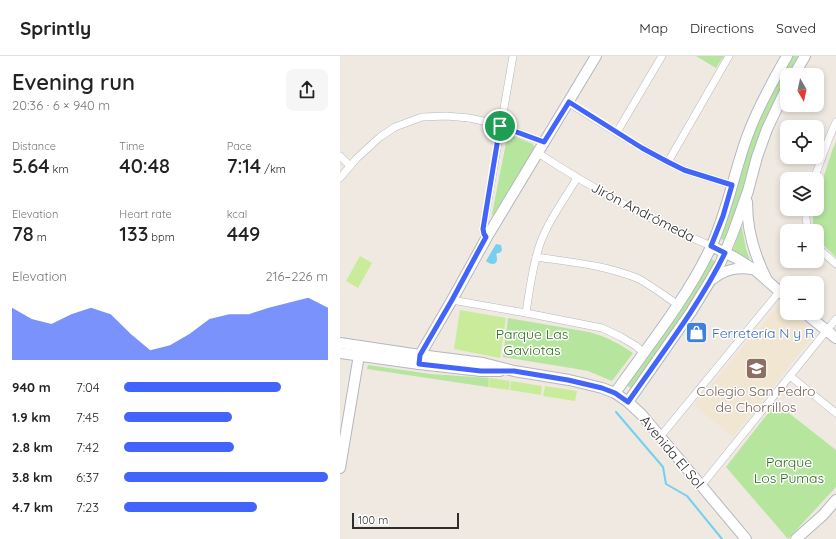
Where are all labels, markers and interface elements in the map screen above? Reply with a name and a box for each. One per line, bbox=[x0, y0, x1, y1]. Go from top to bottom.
text: Sprintly bbox=[20, 16, 91, 40]
text: Map bbox=[639, 19, 668, 37]
text: Directions bbox=[690, 19, 754, 37]
text: Saved bbox=[776, 19, 816, 37]
text: Evening run bbox=[12, 68, 135, 96]
north arrow bbox=[780, 68, 824, 112]
map controls bbox=[780, 68, 824, 320]
button: share bbox=[286, 69, 328, 111]
text: 20:36 · 6 × 940 m bbox=[12, 97, 110, 113]
pin bbox=[483, 109, 517, 143]
icon: arrive bbox=[489, 115, 511, 137]
button: locate bbox=[780, 120, 824, 164]
text: Distance bbox=[12, 139, 56, 153]
text: Time bbox=[119, 139, 145, 153]
text: Pace bbox=[227, 139, 252, 153]
text: 5.64 bbox=[12, 153, 50, 178]
text: 40:48 bbox=[119, 153, 170, 178]
text: 7:14 bbox=[227, 153, 261, 178]
text: km bbox=[50, 162, 68, 176]
text: /km bbox=[261, 162, 286, 176]
button: layers bbox=[780, 172, 824, 216]
street label: Jirón Andrómeda bbox=[588, 178, 698, 246]
text: Elevation bbox=[12, 207, 58, 221]
text: Heart rate bbox=[119, 207, 172, 221]
text: kcal bbox=[227, 207, 247, 221]
text: 78 bbox=[12, 221, 34, 246]
text: 133 bbox=[119, 221, 148, 246]
text: 449 bbox=[227, 221, 260, 246]
button: + bbox=[780, 224, 824, 268]
text: m bbox=[34, 230, 47, 244]
text: bpm bbox=[148, 230, 175, 244]
text: Elevation bbox=[12, 268, 67, 284]
text: 216–226 m bbox=[266, 268, 328, 284]
button: − bbox=[780, 276, 824, 320]
shop icon: Ferretería N y R bbox=[684, 320, 710, 346]
place label: Ferretería N y R bbox=[712, 324, 814, 342]
park label: Parque Las Gaviotas bbox=[496, 325, 568, 359]
school or university icon: Colegio San Pedro de Chorrillos bbox=[743, 356, 769, 382]
text: 940 m bbox=[12, 379, 51, 395]
text: 7:04 bbox=[76, 379, 100, 395]
place label: Colegio San Pedro de Chorrillos bbox=[697, 382, 815, 416]
text: 1.9 km bbox=[12, 409, 51, 425]
text: 7:45 bbox=[76, 409, 99, 425]
street label: Avenida El Sol bbox=[636, 412, 708, 492]
text: 2.8 km bbox=[12, 439, 53, 455]
text: 7:42 bbox=[76, 439, 99, 455]
park label: Parque Los Pumas bbox=[754, 453, 824, 487]
text: 3.8 km bbox=[12, 469, 52, 485]
text: 6:37 bbox=[76, 469, 99, 485]
text: 4.7 km bbox=[12, 499, 53, 515]
text: 7:23 bbox=[76, 499, 99, 515]
scale bar bbox=[352, 511, 459, 530]
text: 100 m bbox=[358, 513, 388, 527]

